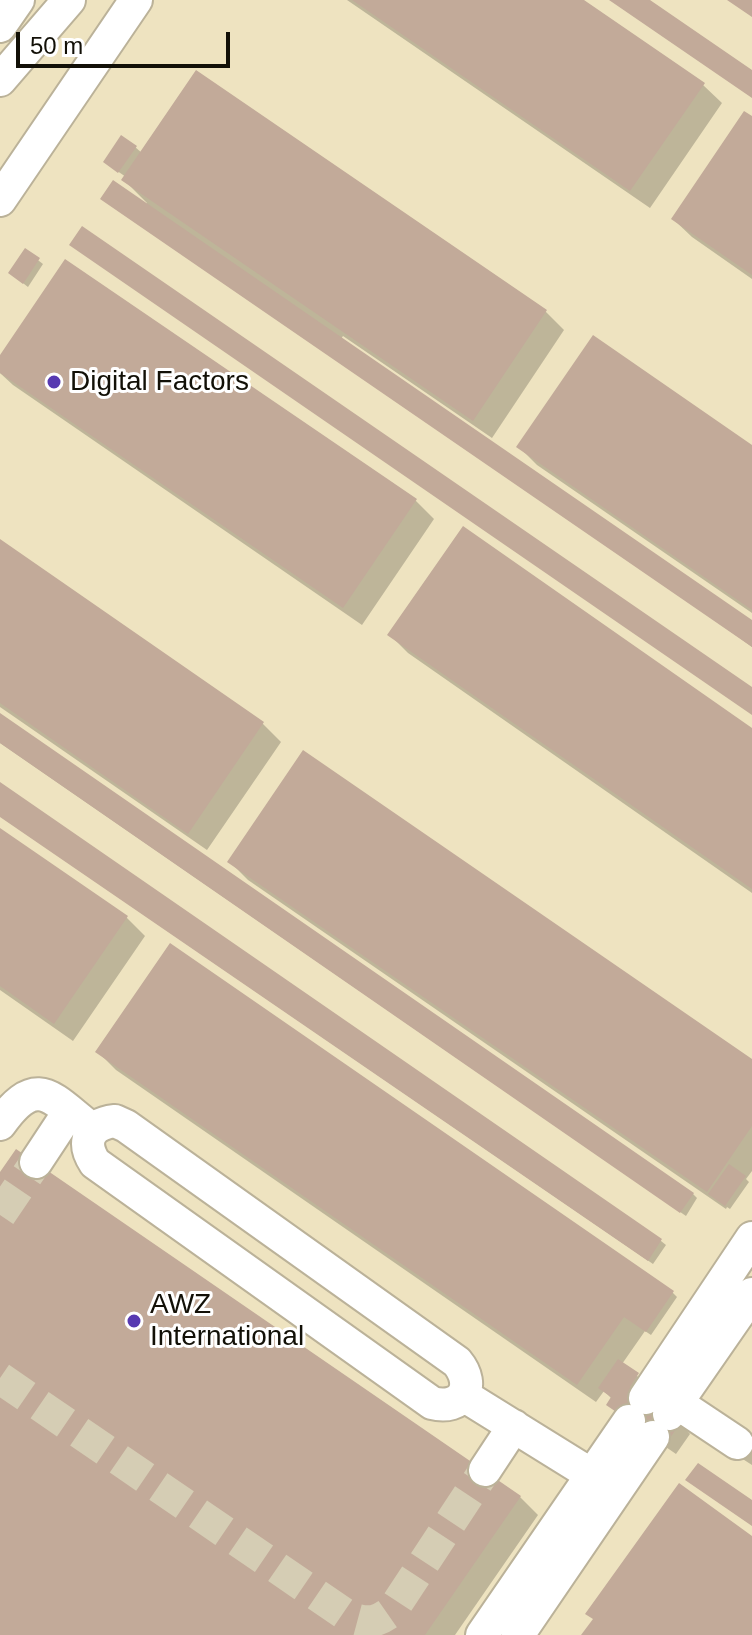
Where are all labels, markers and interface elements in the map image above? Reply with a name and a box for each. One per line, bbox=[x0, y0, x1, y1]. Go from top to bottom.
scale bar bbox=[20, 16, 234, 66]
text: 50 m bbox=[30, 32, 83, 59]
place label: Digital Factors bbox=[70, 365, 249, 399]
marker: Digital Factors bbox=[45, 373, 63, 391]
place label: AWZ International bbox=[150, 1288, 304, 1354]
marker: AWZ International bbox=[125, 1312, 143, 1330]

